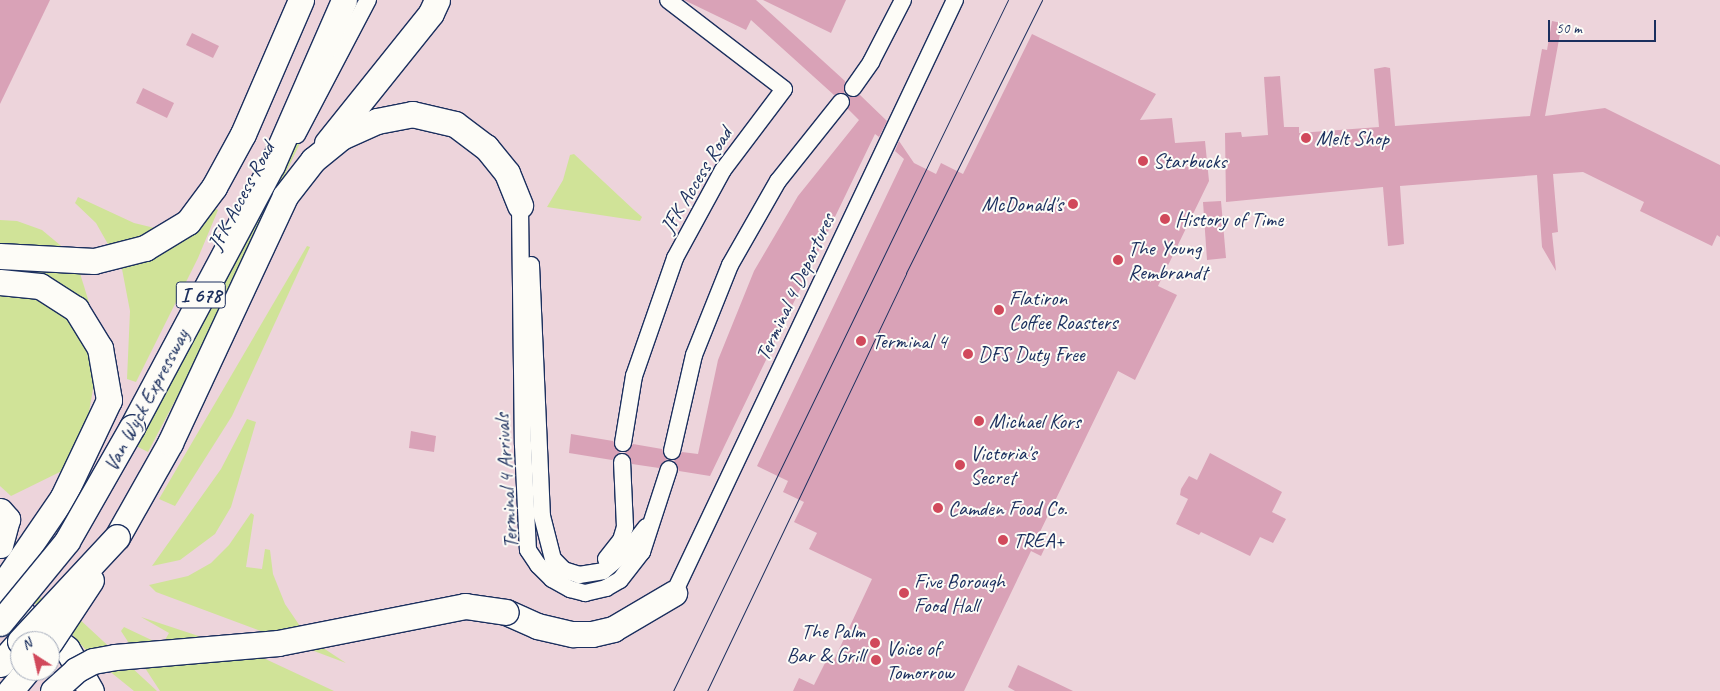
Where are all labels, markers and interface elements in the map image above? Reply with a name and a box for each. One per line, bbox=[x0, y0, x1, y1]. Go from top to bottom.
scale bar bbox=[1550, 10, 1658, 42]
text: 50 m bbox=[1556, 19, 1582, 38]
street label: JFK Access Road bbox=[655, 123, 737, 237]
place label: Melt Shop bbox=[1316, 125, 1389, 151]
marker: Melt Shop bbox=[1300, 132, 1312, 144]
street label: JFK Access Road bbox=[202, 138, 280, 254]
place label: Starbucks bbox=[1153, 148, 1226, 174]
marker: Starbucks bbox=[1137, 155, 1149, 167]
place label: McDonald's bbox=[982, 191, 1063, 217]
marker: McDonald's bbox=[1067, 198, 1079, 210]
place label: History of Time bbox=[1175, 206, 1283, 232]
street label: Terminal 4 Departures bbox=[750, 209, 840, 365]
marker: History of Time bbox=[1159, 213, 1171, 225]
place label: The Young Rembrandt bbox=[1128, 235, 1207, 285]
marker: The Young Rembrandt bbox=[1112, 254, 1124, 266]
road number: I 678 bbox=[175, 278, 227, 312]
place label: Flatiron Coffee Roasters bbox=[1009, 285, 1118, 335]
marker: Flatiron Coffee Roasters bbox=[993, 304, 1005, 316]
street label: Van Wyck Expressway bbox=[98, 325, 194, 475]
place label: Terminal 4 bbox=[872, 328, 947, 354]
marker: Terminal 4 bbox=[854, 334, 868, 348]
place label: DFS Duty Free bbox=[978, 341, 1084, 367]
marker: DFS Duty Free bbox=[962, 348, 974, 360]
place label: Michael Kors bbox=[989, 408, 1081, 434]
street label: Terminal 4 Arrivals bbox=[489, 412, 523, 550]
marker: Michael Kors bbox=[973, 415, 985, 427]
place label: Victoria's Secret bbox=[970, 440, 1036, 490]
marker: Victoria's Secret bbox=[954, 459, 966, 471]
place label: Camden Food Co. bbox=[948, 495, 1067, 521]
marker: Camden Food Co. bbox=[932, 502, 944, 514]
place label: TREA+ bbox=[1013, 527, 1064, 553]
marker: TREA+ bbox=[997, 534, 1009, 546]
place label: Five Borough Food Hall bbox=[914, 568, 1005, 618]
marker: Five Borough Food Hall bbox=[898, 587, 910, 599]
place label: The Palm Bar & Grill bbox=[786, 618, 865, 668]
north arrow bbox=[10, 631, 60, 681]
text: N bbox=[18, 635, 35, 654]
place label: Voice of Tomorrow bbox=[886, 635, 954, 685]
marker: The Palm Bar & Grill bbox=[869, 637, 881, 649]
marker: Voice of Tomorrow bbox=[870, 654, 882, 666]

